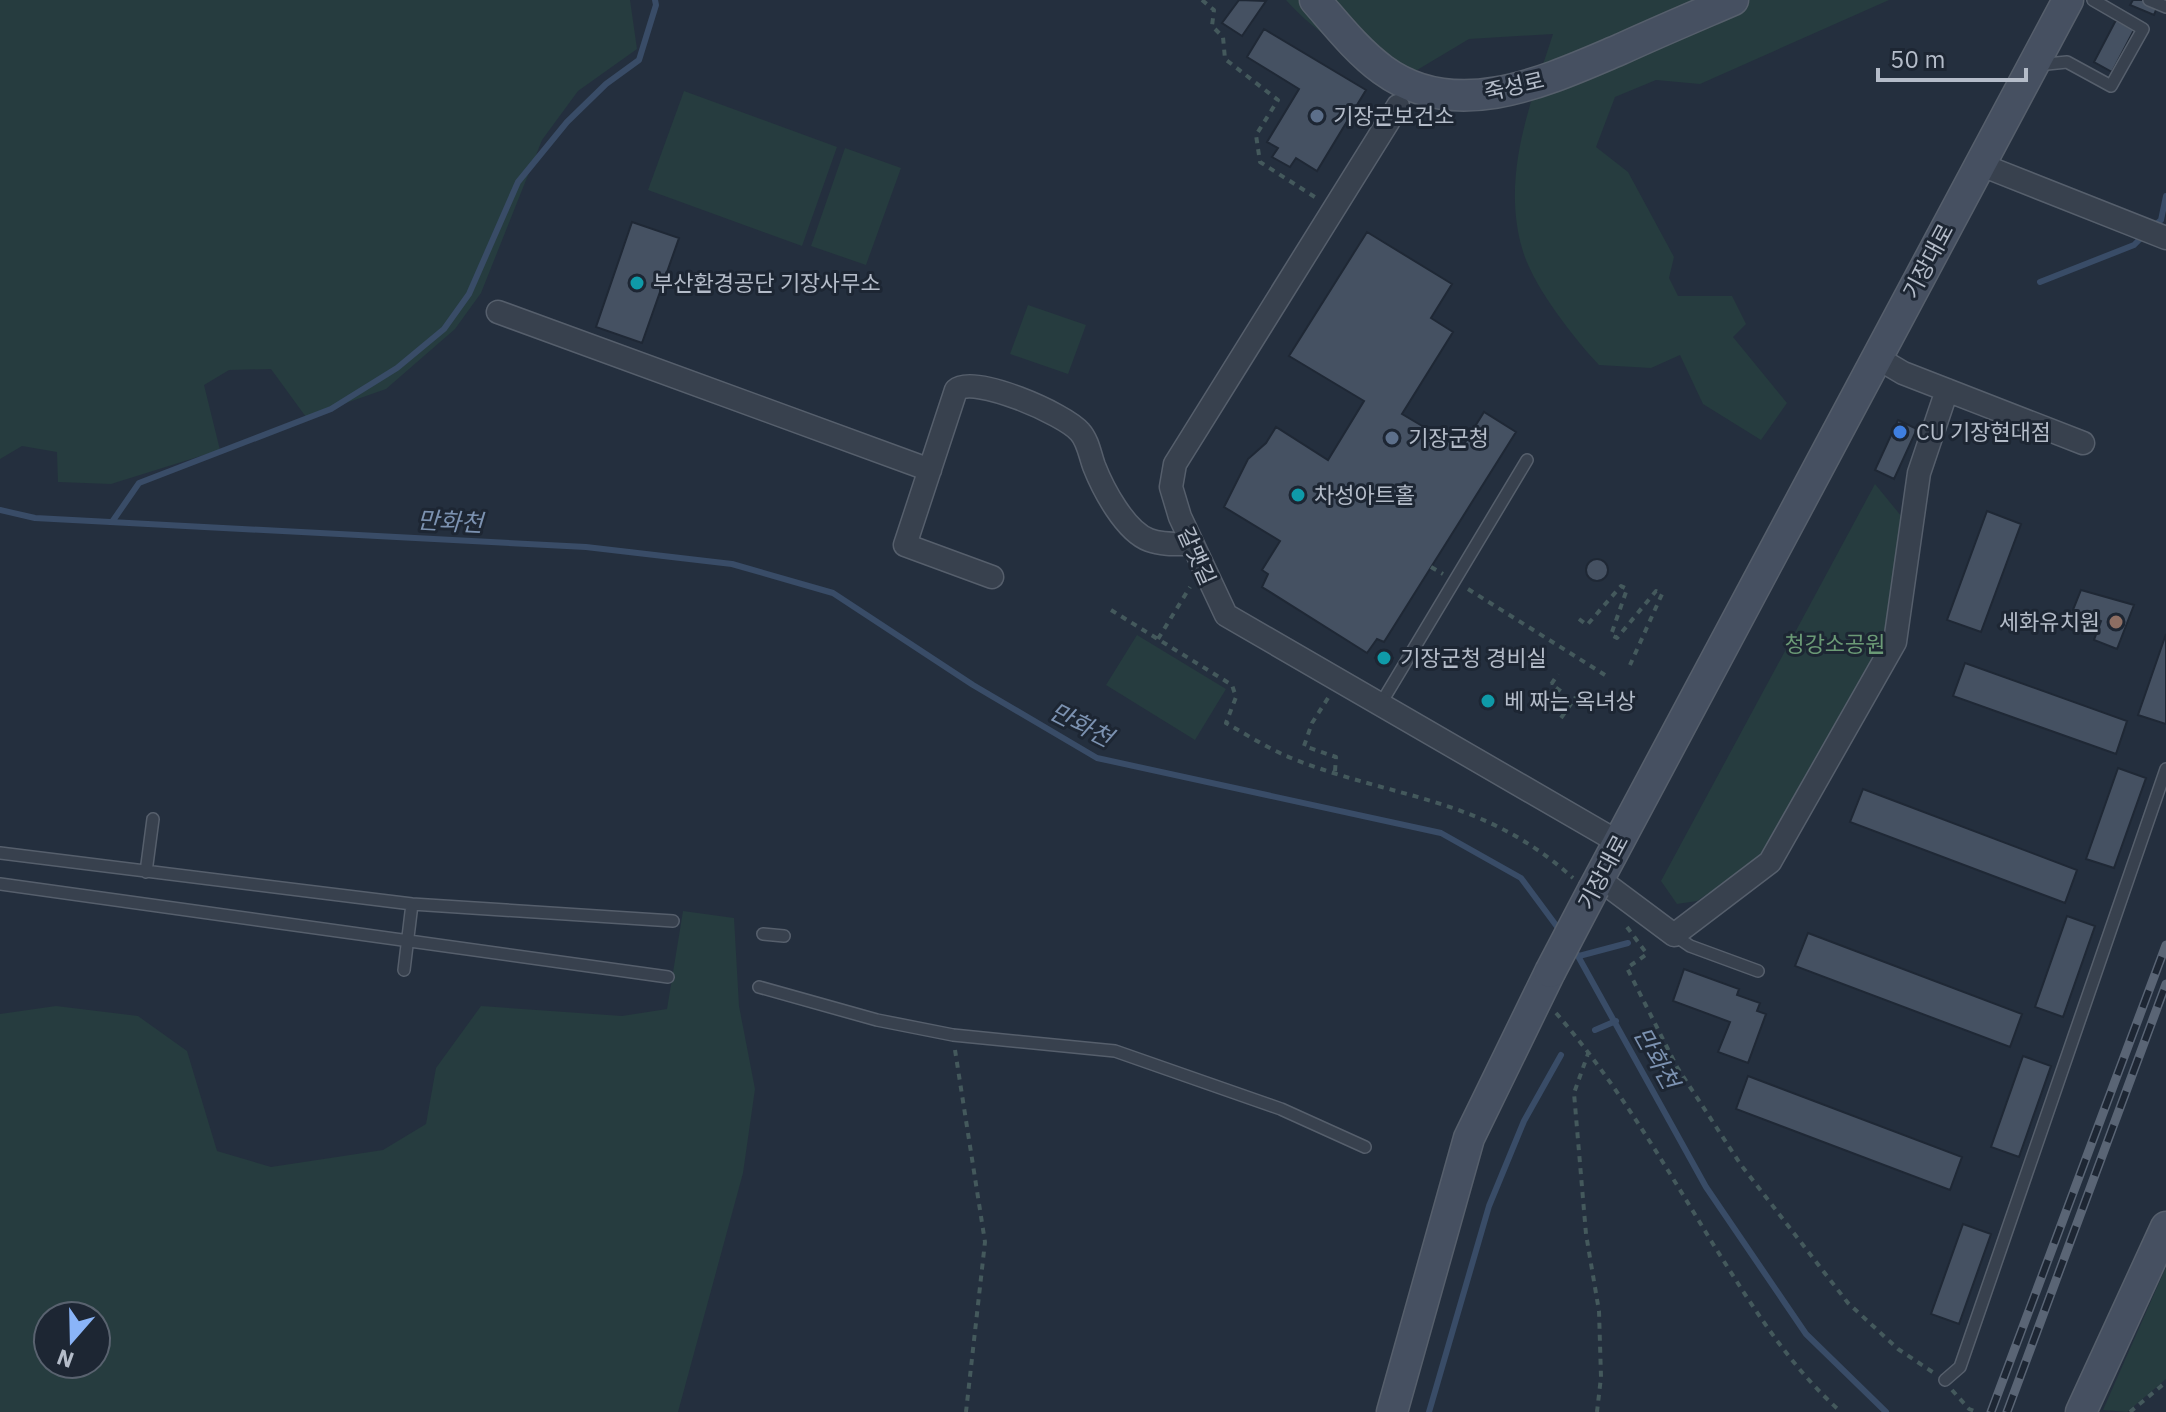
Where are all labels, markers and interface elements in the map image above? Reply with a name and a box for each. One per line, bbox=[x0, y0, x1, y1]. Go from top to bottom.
scale bar bbox=[1878, 32, 2026, 82]
text: 50 m bbox=[1890, 43, 1945, 75]
street label: 죽성로 bbox=[1481, 65, 1547, 106]
place label: 기장군보건소 bbox=[1333, 101, 1454, 130]
marker: 기장군보건소 bbox=[1308, 107, 1326, 125]
street label: 기장대로 bbox=[1896, 218, 1959, 303]
place label: 부산환경공단 기장사무소 bbox=[653, 268, 881, 297]
marker: 부산환경공단 기장사무소 bbox=[628, 274, 646, 292]
place label: CU 기장현대점 bbox=[1916, 417, 2051, 446]
place label: 기장군청 bbox=[1408, 423, 1489, 452]
marker: CU 기장현대점 bbox=[1891, 423, 1909, 441]
marker: 기장군청 bbox=[1383, 429, 1401, 447]
place label: 차성아트홀 bbox=[1314, 480, 1415, 509]
marker: 차성아트홀 bbox=[1289, 486, 1307, 504]
water label: 만화천 bbox=[416, 503, 487, 539]
street label: 갈맷길 bbox=[1172, 522, 1223, 589]
place label: 세화유치원 bbox=[1999, 607, 2100, 636]
marker: 세화유치원 bbox=[2107, 613, 2125, 631]
park label: 청강소공원 bbox=[1784, 629, 1886, 658]
place label: 기장군청 경비실 bbox=[1400, 643, 1547, 672]
marker: 기장군청 경비실 bbox=[1375, 649, 1393, 667]
place label: 베 짜는 옥녀상 bbox=[1504, 686, 1636, 715]
marker: 베 짜는 옥녀상 bbox=[1479, 692, 1497, 710]
water label: 만화천 bbox=[1045, 695, 1121, 755]
street label: 기장대로 bbox=[1571, 829, 1634, 914]
water label: 만화천 bbox=[1627, 1021, 1688, 1097]
north arrow bbox=[32, 1300, 112, 1380]
text: N bbox=[53, 1343, 77, 1376]

